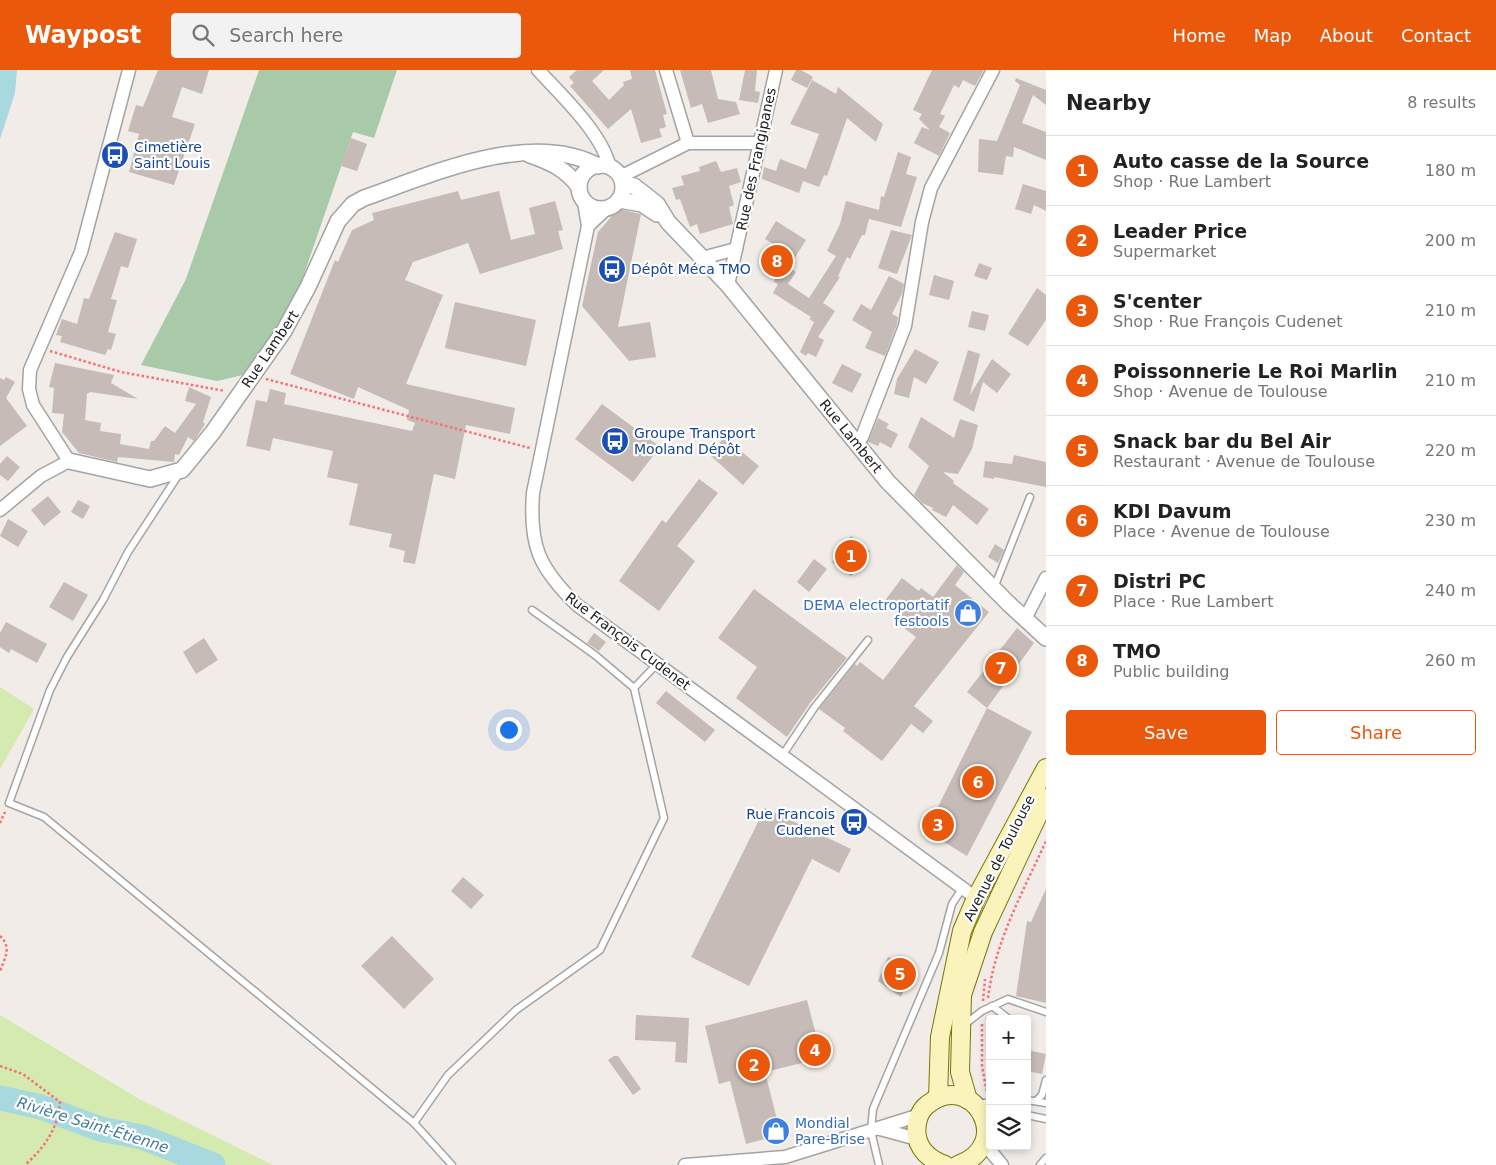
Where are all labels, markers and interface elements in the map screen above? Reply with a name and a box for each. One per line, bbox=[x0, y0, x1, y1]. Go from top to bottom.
search box bbox=[171, 13, 521, 58]
text: Waypost bbox=[25, 21, 141, 49]
icon: search bbox=[189, 21, 217, 49]
text: Search here bbox=[229, 24, 343, 46]
text: Home bbox=[1173, 25, 1226, 46]
text: Map bbox=[1254, 25, 1292, 46]
text: About bbox=[1320, 25, 1373, 46]
text: Contact bbox=[1401, 25, 1471, 46]
street label: Rue des Frangipanes bbox=[733, 86, 779, 232]
text: Nearby bbox=[1066, 91, 1151, 115]
text: 8 results bbox=[1407, 93, 1476, 112]
place label: Cimetière Saint Louis bbox=[134, 139, 210, 171]
bus stop icon: Cimetière Saint Louis bbox=[100, 140, 130, 170]
text: Auto casse de la Source bbox=[1113, 150, 1369, 172]
text: 1 bbox=[1076, 161, 1088, 180]
text: 180 m bbox=[1425, 161, 1476, 180]
text: Shop · Rue Lambert bbox=[1113, 172, 1271, 191]
text: Leader Price bbox=[1113, 220, 1247, 242]
text: 2 bbox=[1076, 231, 1088, 250]
text: 200 m bbox=[1425, 231, 1476, 250]
pin: 8 bbox=[761, 242, 793, 280]
text: Supermarket bbox=[1113, 242, 1216, 261]
bus stop icon: Dépôt Méca TMO bbox=[597, 254, 627, 284]
place label: Dépôt Méca TMO bbox=[631, 261, 751, 277]
text: S'center bbox=[1113, 290, 1202, 312]
text: 3 bbox=[1076, 301, 1088, 320]
text: 210 m bbox=[1425, 301, 1476, 320]
street label: Rue Lambert bbox=[238, 307, 302, 391]
text: Shop · Rue François Cudenet bbox=[1113, 312, 1343, 331]
text: Poissonnerie Le Roi Marlin bbox=[1113, 360, 1398, 382]
text: 4 bbox=[1076, 371, 1088, 390]
text: 210 m bbox=[1425, 371, 1476, 390]
text: Shop · Avenue de Toulouse bbox=[1113, 382, 1328, 401]
street label: Rue Lambert bbox=[817, 396, 886, 476]
place label: Groupe Transport Mooland Dépôt bbox=[634, 425, 756, 457]
bus stop icon: Groupe Transport Mooland Dépôt bbox=[600, 426, 630, 456]
text: Snack bar du Bel Air bbox=[1113, 430, 1331, 452]
text: 5 bbox=[1076, 441, 1088, 460]
text: 220 m bbox=[1425, 441, 1476, 460]
text: Restaurant · Avenue de Toulouse bbox=[1113, 452, 1375, 471]
text: KDI Davum bbox=[1113, 500, 1231, 522]
text: 6 bbox=[1076, 511, 1088, 530]
text: 230 m bbox=[1425, 511, 1476, 530]
text: Place · Avenue de Toulouse bbox=[1113, 522, 1330, 541]
pin: 1 bbox=[835, 537, 867, 575]
text: Distri PC bbox=[1113, 570, 1206, 592]
text: 7 bbox=[1076, 581, 1088, 600]
text: 240 m bbox=[1425, 581, 1476, 600]
street label: Rue François Cudenet bbox=[562, 589, 694, 694]
text: Place · Rue Lambert bbox=[1113, 592, 1273, 611]
place label: DEMA electroportatif festools bbox=[803, 597, 950, 629]
shop icon: DEMA electroportatif festools bbox=[953, 598, 983, 628]
text: TMO bbox=[1113, 640, 1161, 662]
pin: 7 bbox=[985, 649, 1017, 687]
text: 8 bbox=[1076, 651, 1088, 670]
text: 260 m bbox=[1425, 651, 1476, 670]
text: Public building bbox=[1113, 662, 1230, 681]
button: Save bbox=[1066, 710, 1266, 755]
button: Share bbox=[1276, 710, 1476, 755]
your location bbox=[496, 717, 522, 743]
pin: 6 bbox=[962, 763, 994, 801]
street label: Avenue de Toulouse bbox=[960, 792, 1038, 924]
place label: Rue Francois Cudenet bbox=[746, 806, 836, 838]
pin: 3 bbox=[922, 806, 954, 844]
bus stop icon: Rue Francois Cudenet bbox=[839, 807, 869, 837]
pin: 5 bbox=[884, 955, 916, 993]
map controls bbox=[986, 1015, 1031, 1150]
button: + bbox=[986, 1015, 1031, 1060]
pin: 4 bbox=[799, 1031, 831, 1069]
pin: 2 bbox=[738, 1046, 770, 1084]
button: − bbox=[986, 1060, 1031, 1105]
water label: Rivière Saint-Étienne bbox=[15, 1092, 171, 1157]
button: layers bbox=[986, 1105, 1031, 1150]
place label: Mondial Pare-Brise bbox=[795, 1115, 865, 1147]
shop icon: Mondial Pare-Brise bbox=[761, 1116, 791, 1146]

